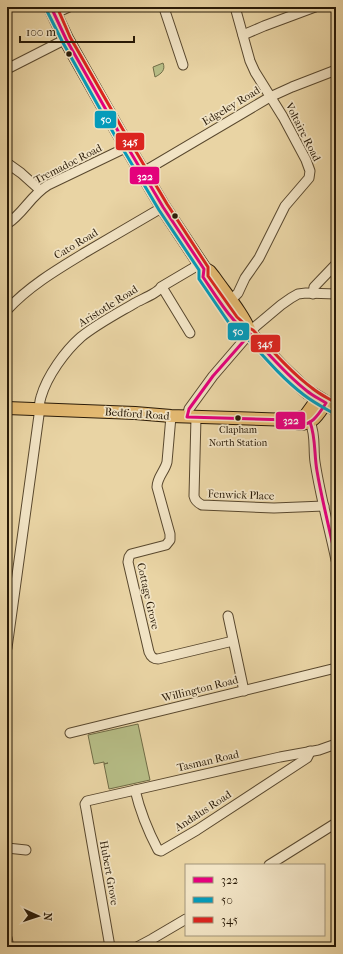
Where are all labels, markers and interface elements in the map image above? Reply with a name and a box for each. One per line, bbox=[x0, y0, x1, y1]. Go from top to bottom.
scale bar bbox=[20, 18, 134, 44]
text: 100 m bbox=[26, 25, 56, 39]
unlabelled marker bbox=[64, 49, 74, 59]
street label: Edgeley Road bbox=[200, 83, 263, 128]
street label: Voltaire Road bbox=[282, 100, 324, 164]
line badge: 50 bbox=[94, 110, 117, 129]
text: 50 bbox=[101, 113, 111, 126]
line badge: 345 bbox=[115, 132, 145, 151]
text: 345 bbox=[122, 135, 138, 148]
street label: Tremadoc Road bbox=[32, 141, 105, 187]
line badge: 322 bbox=[129, 166, 160, 185]
text: 322 bbox=[137, 170, 153, 183]
unlabelled marker bbox=[170, 211, 180, 221]
street label: Cato Road bbox=[52, 225, 101, 262]
street label: Aristotle Road bbox=[75, 282, 141, 330]
line badge: 50 bbox=[227, 322, 250, 341]
text: 50 bbox=[233, 325, 243, 338]
line badge: 345 bbox=[250, 334, 281, 353]
text: 345 bbox=[257, 337, 273, 350]
street label: Bedford Road bbox=[104, 405, 171, 423]
line badge: 322 bbox=[275, 411, 306, 430]
marker: Clapham North Station bbox=[233, 413, 243, 423]
text: 322 bbox=[283, 414, 299, 427]
place label: Clapham North Station bbox=[209, 424, 268, 449]
street label: Fenwick Place bbox=[207, 487, 275, 503]
street label: Cottage Grove bbox=[134, 561, 162, 631]
street label: Willington Road bbox=[159, 673, 241, 705]
street label: Tasman Road bbox=[176, 747, 241, 774]
street label: Andalus Road bbox=[172, 787, 234, 835]
street label: Hubert Grove bbox=[97, 840, 121, 907]
legend bbox=[185, 864, 325, 936]
text: 322 bbox=[221, 873, 238, 887]
text: 50 bbox=[221, 893, 233, 907]
north arrow bbox=[18, 896, 58, 936]
text: N bbox=[41, 912, 54, 922]
text: 345 bbox=[221, 913, 238, 927]

